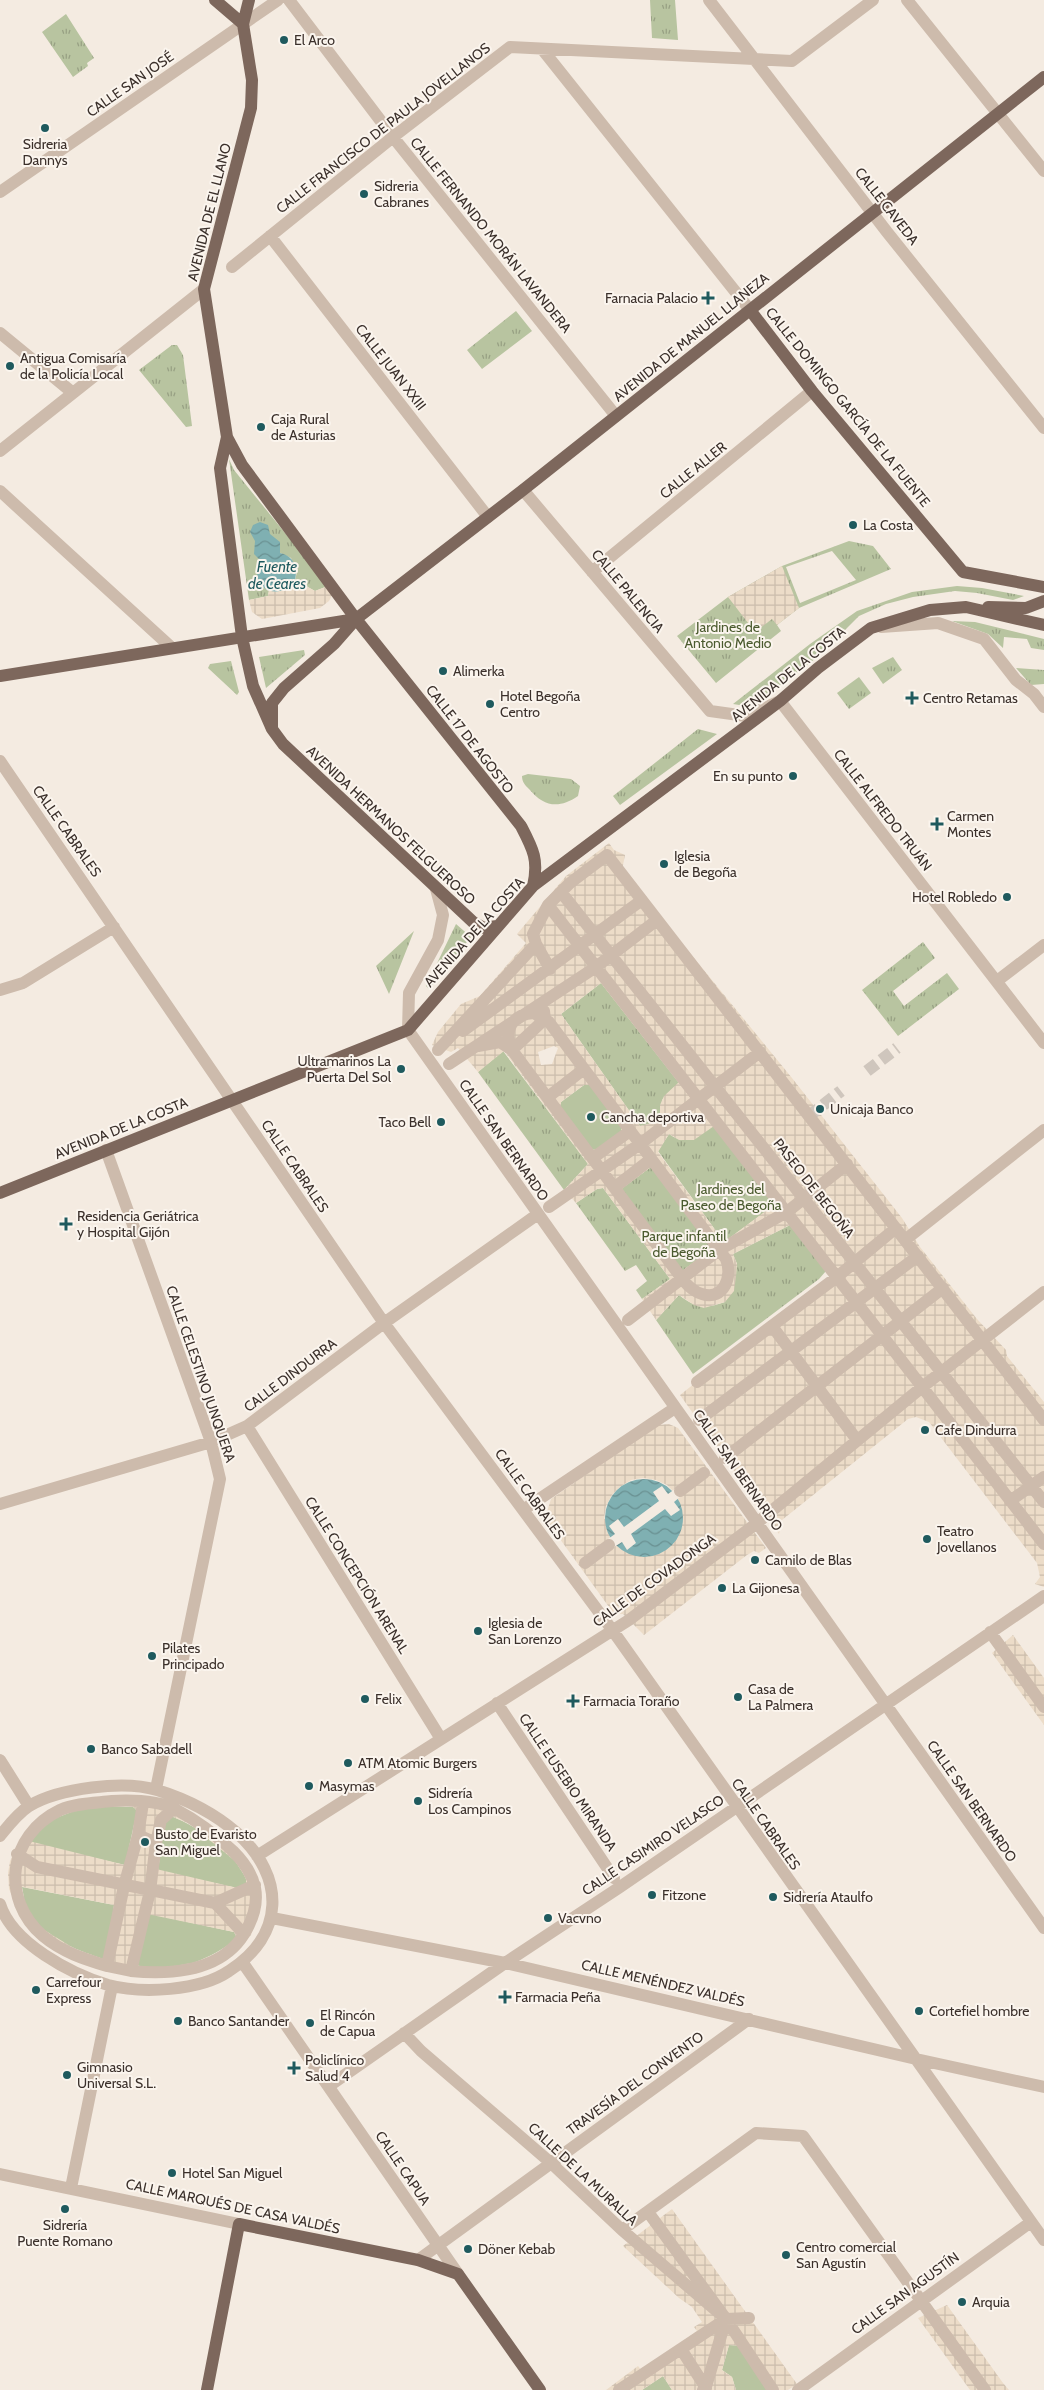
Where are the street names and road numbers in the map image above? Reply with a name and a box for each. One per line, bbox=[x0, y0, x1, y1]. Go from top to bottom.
street label: CALLE FRANCISCO DE PAULA JOVELLANOS bbox=[272, 39, 494, 217]
street label: CALLE SAN JOSÉ bbox=[83, 47, 177, 121]
street label: CALLE FERNANDO MORÁN LAVANDERA bbox=[406, 134, 576, 337]
street label: AVENIDA DE EL LLANO bbox=[183, 141, 235, 283]
street label: CALLE CAVEDA bbox=[851, 164, 923, 249]
street label: AVENIDA DE MANUEL LLANEZA bbox=[610, 268, 773, 405]
street label: CALLE DOMINGO GARCÍA DE LA FUENTE bbox=[762, 304, 934, 511]
street label: CALLE JUAN XXIII bbox=[352, 320, 430, 414]
street label: CALLE ALLER bbox=[656, 437, 731, 502]
street label: CALLE PALENCIA bbox=[588, 545, 668, 637]
street label: AVENIDA DE LA COSTA bbox=[727, 622, 849, 726]
street label: CALLE 17 DE AGOSTO bbox=[422, 681, 518, 797]
street label: AVENIDA HERMANOS FELGUEROSO bbox=[303, 742, 479, 908]
street label: CALLE ALFREDO TRUÁN bbox=[830, 745, 936, 875]
street label: CALLE CABRALES bbox=[29, 782, 105, 880]
street label: AVENIDA DE LA COSTA bbox=[420, 873, 528, 991]
street label: CALLE SAN BERNARDO bbox=[455, 1076, 553, 1204]
street label: AVENIDA DE LA COSTA bbox=[52, 1093, 191, 1163]
street label: CALLE CABRALES bbox=[257, 1116, 333, 1216]
street label: PASEO DE BEGOÑA bbox=[770, 1135, 859, 1242]
street label: CALLE CELESTINO JUNQUERA bbox=[162, 1283, 240, 1465]
street label: CALLE DINDURRA bbox=[240, 1334, 340, 1416]
street label: CALLE SAN BERNARDO bbox=[689, 1406, 787, 1534]
street label: CALLE CABRALES bbox=[491, 1445, 569, 1543]
street label: CALLE CONCEPCIÓN ARENAL bbox=[301, 1493, 413, 1657]
street label: CALLE DE COVADONGA bbox=[589, 1529, 719, 1631]
street label: CALLE EUSEBIO MIRANDA bbox=[515, 1710, 621, 1855]
street label: CALLE SAN BERNARDO bbox=[923, 1737, 1021, 1865]
street label: CALLE CABRALES bbox=[728, 1775, 804, 1873]
street label: CALLE CASIMIRO VELASCO bbox=[578, 1791, 728, 1899]
street label: CALLE MENÉNDEZ VALDÉS bbox=[580, 1955, 746, 2011]
street label: TRAVESÍA DEL CONVENTO bbox=[563, 2027, 707, 2139]
street label: CALLE DE LA MURALLA bbox=[525, 2119, 642, 2230]
street label: CALLE CAPUA bbox=[371, 2127, 435, 2209]
street label: CALLE MARQUÉS DE CASA VALDÉS bbox=[124, 2174, 342, 2238]
street label: CALLE SAN AGUSTÍN bbox=[847, 2248, 963, 2338]

